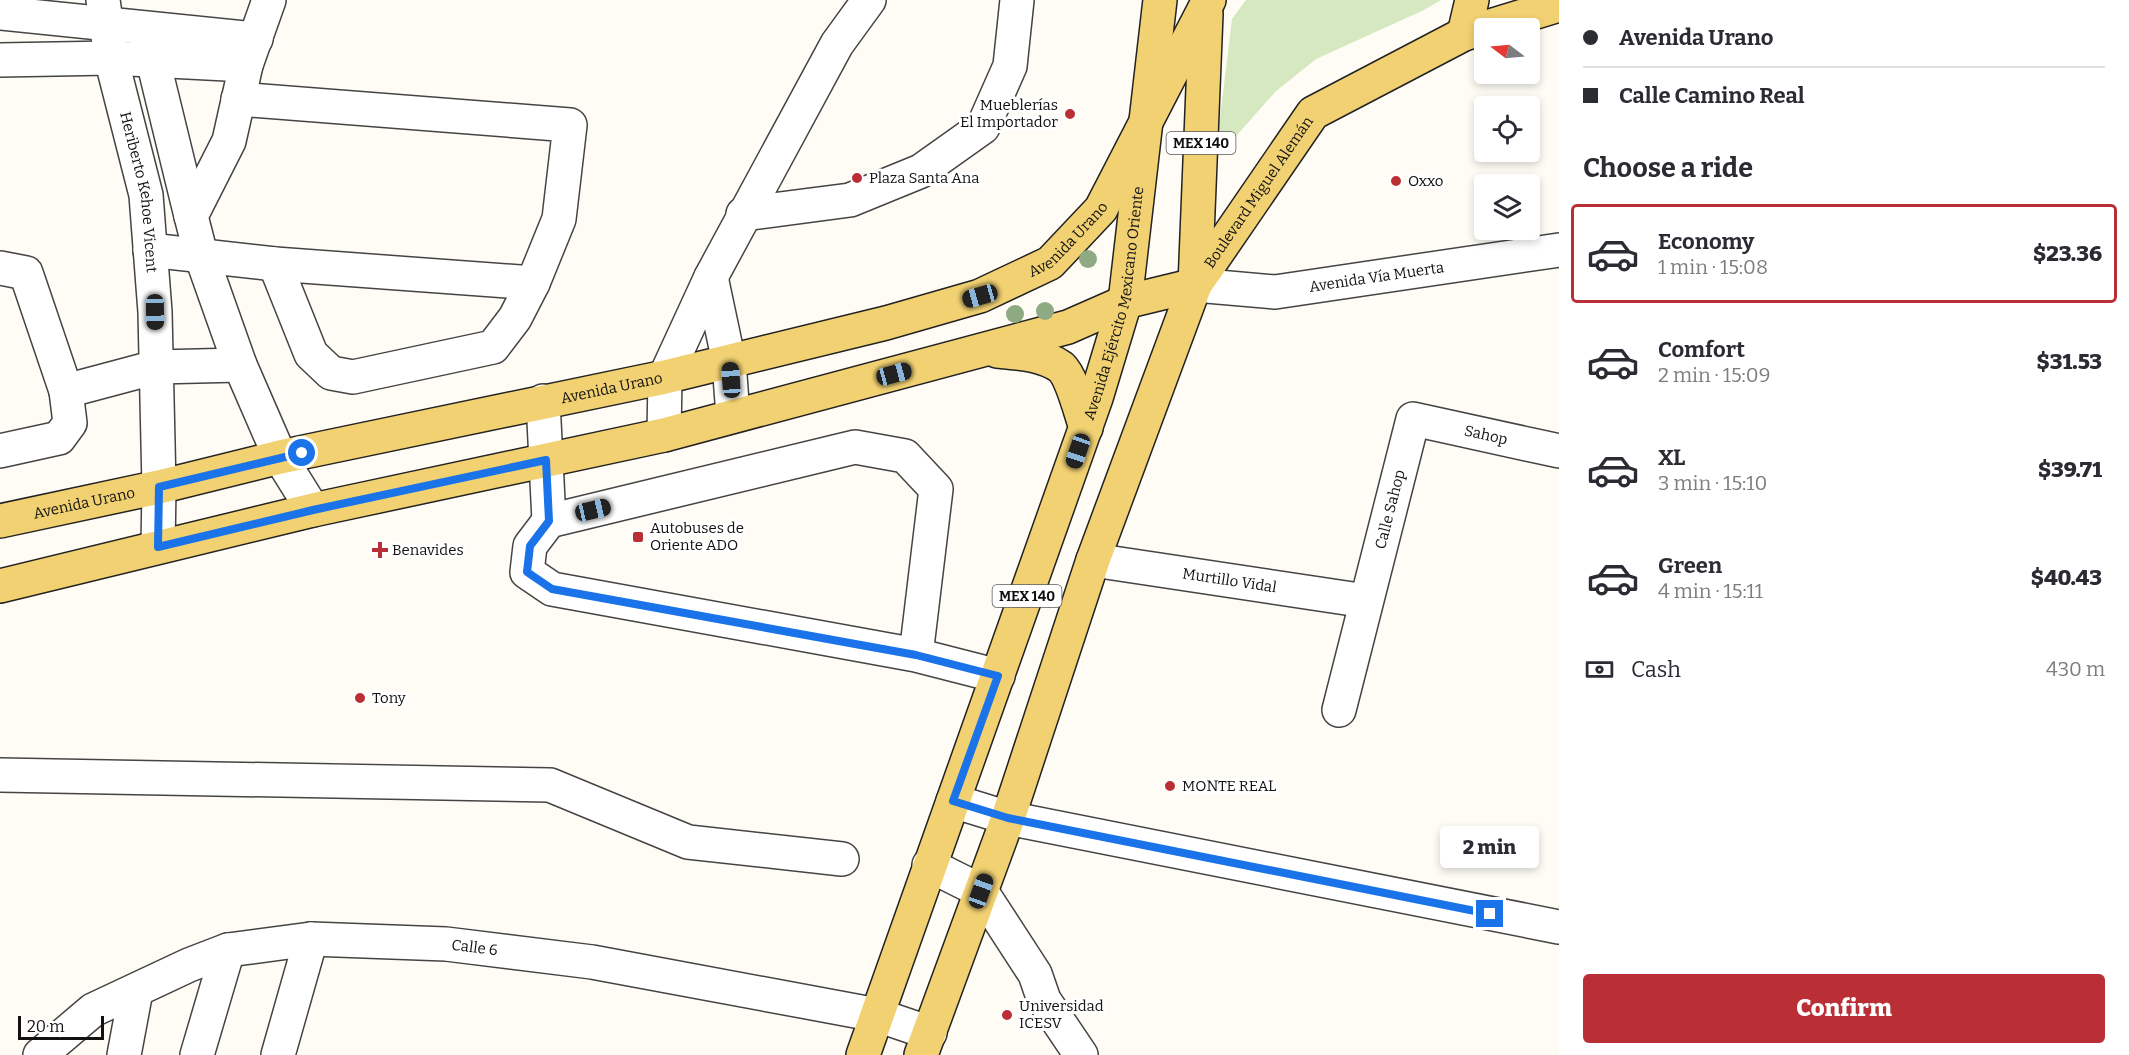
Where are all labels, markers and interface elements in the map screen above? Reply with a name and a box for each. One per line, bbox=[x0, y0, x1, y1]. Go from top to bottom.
north arrow bbox=[1474, 18, 1540, 84]
map controls bbox=[1474, 18, 1540, 240]
text: Avenida Urano bbox=[1619, 24, 1774, 51]
text: Calle Camino Real bbox=[1619, 82, 1805, 109]
place label: Mueblerías El Importador bbox=[960, 96, 1058, 131]
button: locate bbox=[1474, 96, 1540, 162]
marker: Mueblerías El Importador bbox=[1063, 107, 1077, 121]
street label: Heriberto Kehoe Vicent bbox=[116, 110, 161, 274]
street label: Boulevard Miguel Alemán bbox=[1200, 113, 1317, 271]
road number: MEX 140 bbox=[1166, 132, 1236, 154]
text: Choose a ride bbox=[1583, 152, 1753, 184]
place label: Plaza Santa Ana bbox=[869, 169, 979, 187]
marker: Plaza Santa Ana bbox=[850, 171, 864, 185]
place label: Oxxo bbox=[1408, 172, 1443, 190]
marker: Oxxo bbox=[1389, 174, 1403, 188]
button: layers bbox=[1474, 174, 1540, 240]
street label: Avenida Ejército Mexicano Oriente bbox=[1080, 185, 1147, 422]
street label: Avenida Urano bbox=[1025, 199, 1112, 281]
icon: car bbox=[1586, 227, 1640, 281]
text: Economy bbox=[1658, 228, 1754, 255]
text: $23.36 bbox=[2033, 240, 2102, 267]
text: 1 min · 15:08 bbox=[1658, 255, 1768, 279]
street label: Avenida Vía Muerta bbox=[1308, 258, 1445, 296]
car bbox=[960, 282, 1000, 310]
car bbox=[146, 294, 164, 330]
icon: car bbox=[1586, 335, 1640, 389]
text: Comfort bbox=[1658, 336, 1745, 363]
text: $31.53 bbox=[2037, 348, 2102, 375]
car bbox=[721, 361, 741, 399]
car bbox=[874, 361, 914, 387]
text: 2 min · 15:09 bbox=[1658, 363, 1770, 387]
street label: Avenida Urano bbox=[559, 369, 664, 407]
street label: Sahop bbox=[1463, 422, 1509, 448]
car bbox=[1064, 431, 1092, 471]
route start bbox=[288, 439, 315, 466]
icon: car bbox=[1586, 443, 1640, 497]
text: XL bbox=[1658, 444, 1685, 471]
text: $39.71 bbox=[2038, 456, 2102, 483]
street label: Calle Sahop bbox=[1371, 468, 1409, 551]
text: 3 min · 15:10 bbox=[1658, 471, 1767, 495]
street label: Avenida Urano bbox=[32, 483, 137, 523]
car bbox=[573, 497, 613, 523]
place label: Autobuses de Oriente ADO bbox=[650, 519, 744, 554]
marker: Autobuses de Oriente ADO bbox=[631, 530, 645, 544]
place label: Benavides bbox=[392, 541, 464, 559]
marker: Benavides bbox=[373, 543, 387, 557]
icon: car bbox=[1586, 551, 1640, 605]
text: Green bbox=[1658, 552, 1722, 579]
text: $40.43 bbox=[2031, 564, 2102, 591]
street label: Murtillo Vidal bbox=[1181, 565, 1278, 596]
text: 4 min · 15:11 bbox=[1658, 579, 1763, 603]
road number: MEX 140 bbox=[992, 585, 1062, 607]
icon: cash bbox=[1583, 653, 1616, 686]
text: Cash bbox=[1631, 656, 1681, 683]
text: 430 m bbox=[2046, 657, 2105, 681]
place label: Tony bbox=[372, 689, 406, 707]
marker: Tony bbox=[353, 691, 367, 705]
place label: MONTE REAL bbox=[1182, 777, 1276, 795]
marker: MONTE REAL bbox=[1163, 779, 1177, 793]
callout: 2 min bbox=[1440, 827, 1540, 869]
text: 2 min bbox=[1463, 835, 1516, 859]
car bbox=[966, 871, 996, 911]
route end bbox=[1476, 900, 1503, 927]
street label: Calle 6 bbox=[451, 936, 499, 959]
button: Confirm bbox=[1583, 974, 2105, 1043]
place label: Universidad ICESV bbox=[1019, 997, 1104, 1032]
marker: Universidad ICESV bbox=[1000, 1008, 1014, 1022]
scale bar bbox=[18, 1013, 104, 1040]
text: 20 m bbox=[27, 1017, 64, 1036]

